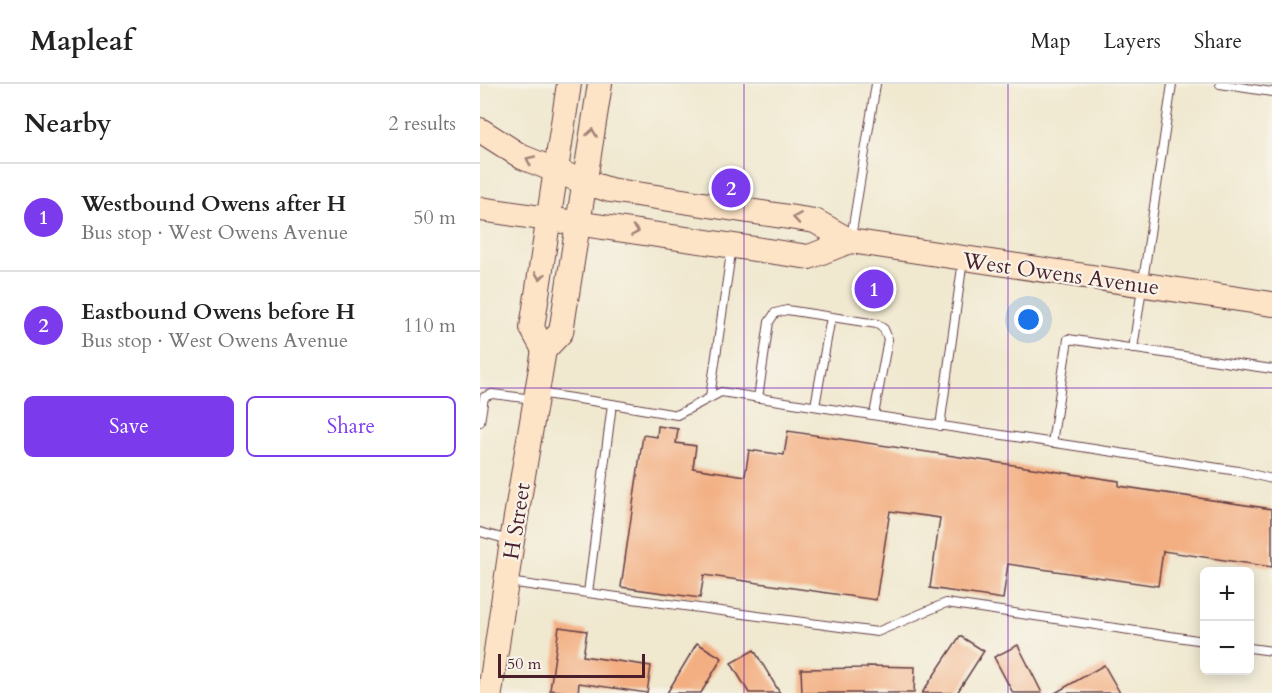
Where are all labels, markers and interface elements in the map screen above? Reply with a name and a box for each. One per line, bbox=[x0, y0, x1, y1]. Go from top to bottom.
text: Mapleaf bbox=[30, 22, 133, 60]
text: Map bbox=[1031, 27, 1071, 56]
text: Layers bbox=[1104, 27, 1161, 56]
text: Share bbox=[1194, 27, 1242, 56]
text: Nearby bbox=[24, 106, 112, 141]
text: 2 results bbox=[388, 110, 456, 137]
one-way arrow bbox=[585, 128, 598, 138]
one-way arrow bbox=[525, 156, 536, 168]
pin: 2 bbox=[712, 166, 750, 210]
text: Westbound Owens after H bbox=[81, 189, 346, 219]
text: 1 bbox=[38, 204, 49, 231]
text: 50 m bbox=[413, 204, 456, 231]
one-way arrow bbox=[793, 213, 802, 225]
text: Bus stop · West Owens Avenue bbox=[81, 219, 348, 246]
one-way arrow bbox=[630, 225, 640, 237]
street label: West Owens Avenue bbox=[960, 245, 1161, 303]
pin: 1 bbox=[854, 266, 894, 312]
one-way arrow bbox=[534, 271, 546, 280]
text: Eastbound Owens before H bbox=[81, 297, 355, 327]
your location bbox=[1014, 305, 1043, 334]
text: 2 bbox=[38, 312, 49, 339]
text: 110 m bbox=[403, 312, 456, 339]
text: Bus stop · West Owens Avenue bbox=[81, 327, 348, 354]
button: Save bbox=[24, 396, 234, 457]
button: Share bbox=[246, 396, 456, 457]
street label: H Street bbox=[496, 481, 538, 562]
map controls bbox=[1200, 567, 1254, 675]
button: + bbox=[1200, 567, 1254, 621]
button: − bbox=[1200, 621, 1254, 675]
scale bar bbox=[498, 651, 645, 678]
text: 50 m bbox=[507, 653, 541, 675]

